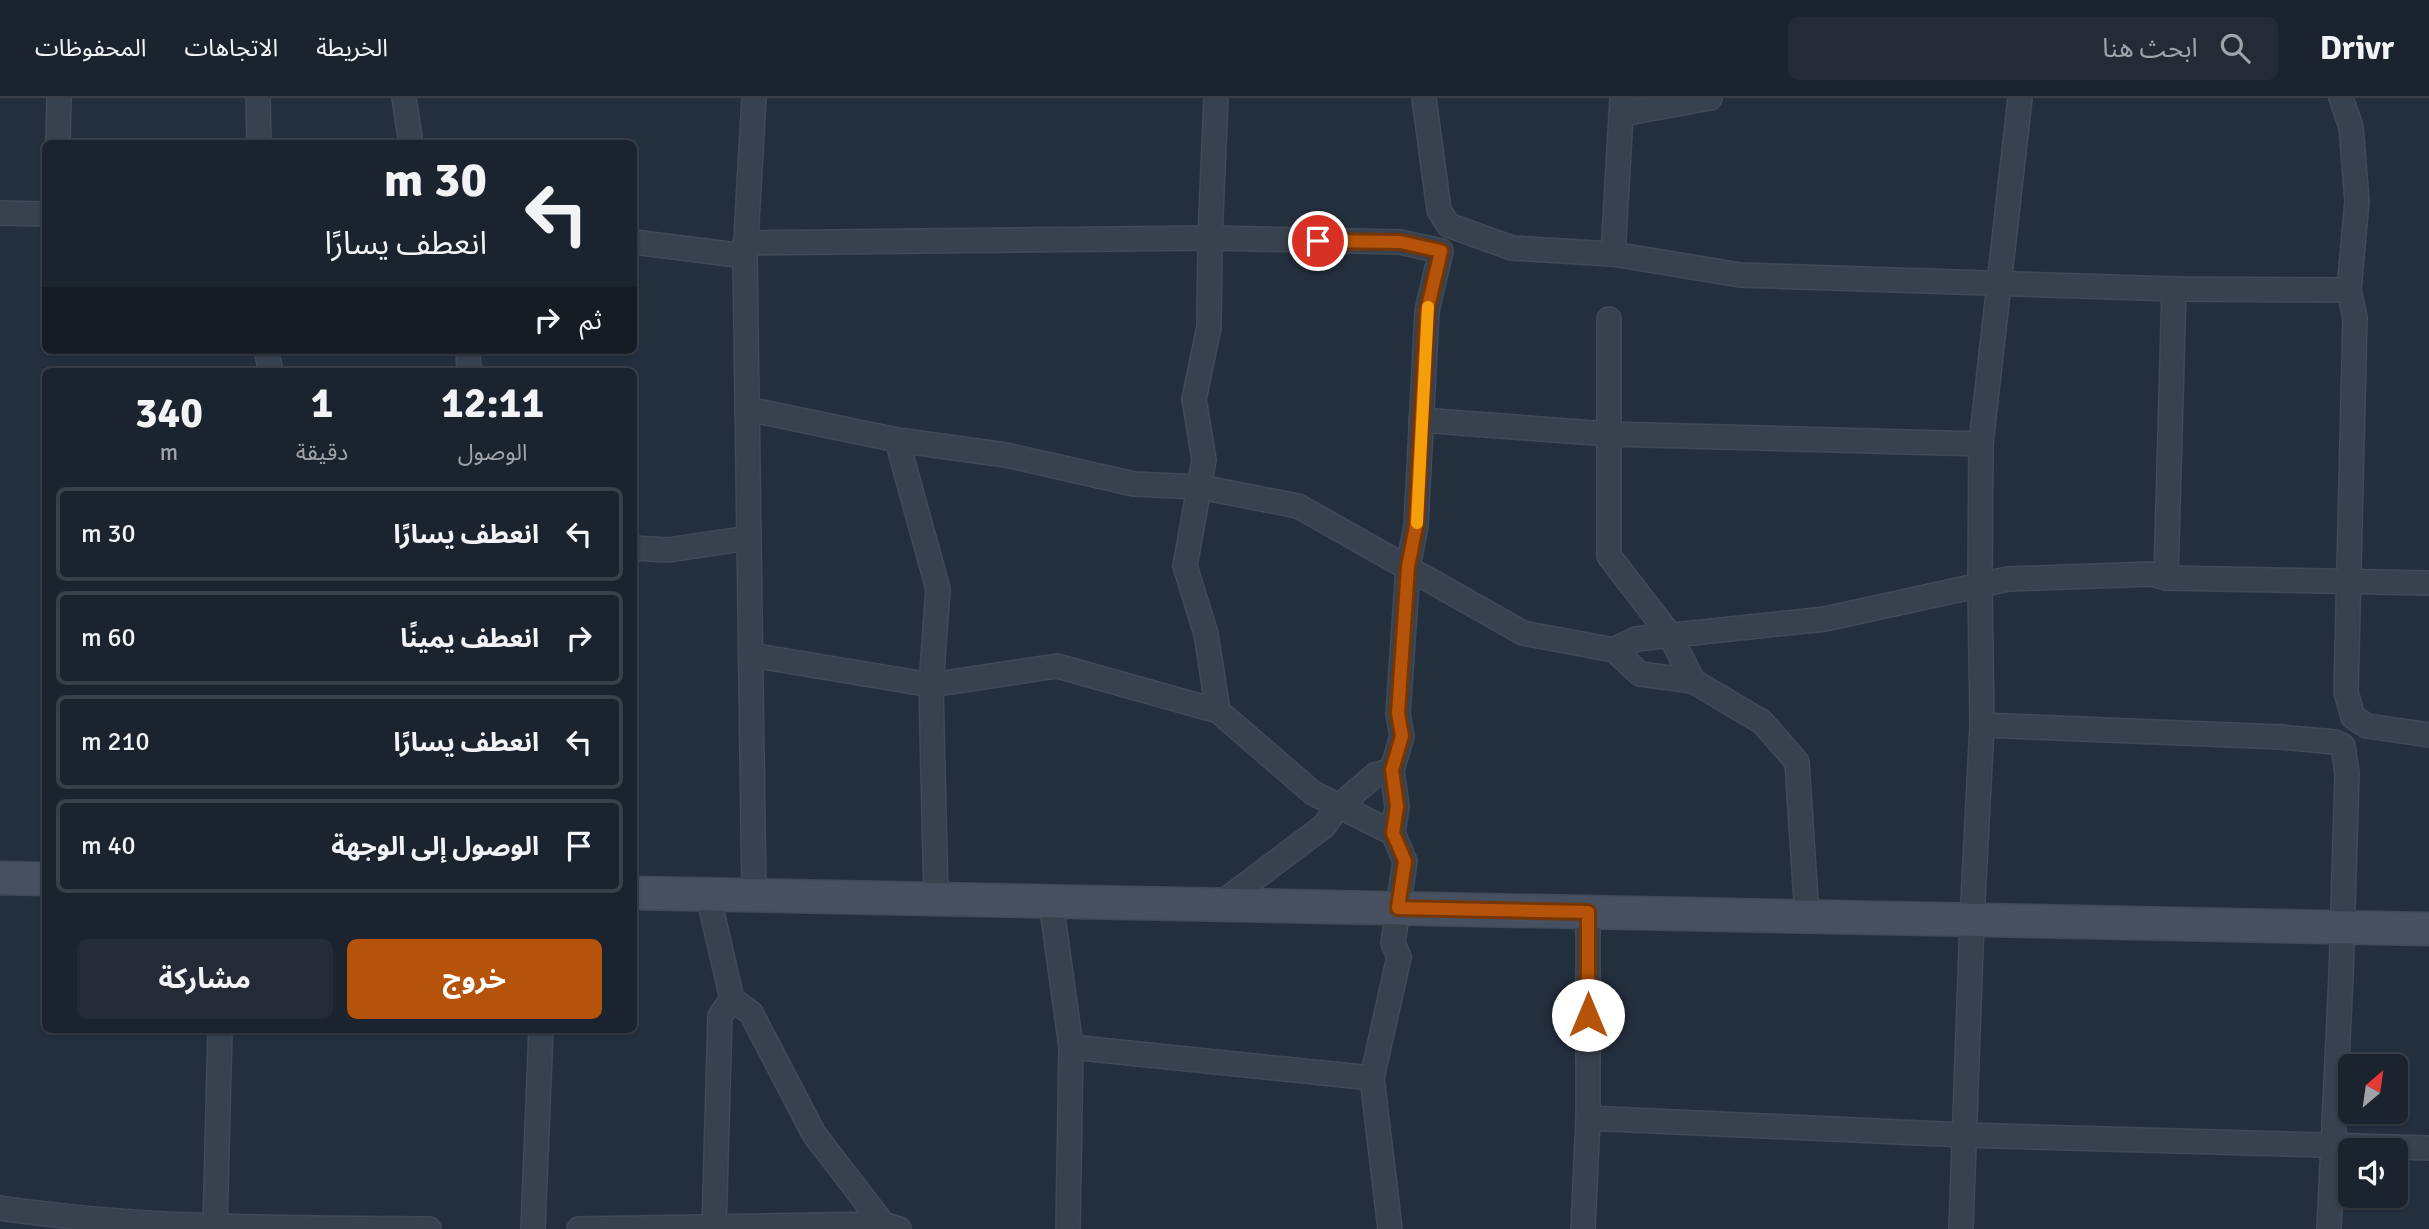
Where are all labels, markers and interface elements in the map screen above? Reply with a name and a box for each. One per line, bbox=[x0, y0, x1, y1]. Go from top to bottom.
search box bbox=[1788, 17, 2278, 80]
text: Drivr bbox=[2320, 28, 2394, 69]
icon: search bbox=[2216, 29, 2254, 67]
text: المحفوظات bbox=[35, 33, 146, 63]
text: الاتجاهات bbox=[184, 33, 278, 63]
text: الخريطة bbox=[316, 33, 388, 63]
text: ابحث هنا bbox=[2102, 33, 2198, 65]
text: 30 m bbox=[384, 150, 487, 210]
icon: left bbox=[511, 168, 602, 259]
pin bbox=[1288, 211, 1348, 271]
icon: arrive bbox=[1299, 222, 1337, 260]
text: انعطف يسارًا bbox=[325, 224, 487, 263]
icon: right bbox=[528, 301, 566, 339]
text: ثم bbox=[580, 305, 602, 337]
text: 1 bbox=[311, 378, 333, 429]
text: 12:11 bbox=[441, 378, 544, 429]
text: 340 bbox=[135, 388, 203, 439]
text: m bbox=[160, 438, 178, 467]
text: دقيقة bbox=[296, 438, 348, 467]
text: الوصول bbox=[458, 438, 528, 467]
icon: left bbox=[560, 515, 598, 553]
text: 30 m bbox=[81, 518, 136, 550]
text: انعطف يسارًا bbox=[394, 519, 539, 551]
icon: right bbox=[560, 619, 598, 657]
text: 60 m bbox=[81, 622, 136, 654]
text: انعطف يمينًا bbox=[400, 623, 539, 655]
icon: left bbox=[560, 723, 598, 761]
text: 210 m bbox=[81, 726, 150, 758]
text: انعطف يسارًا bbox=[394, 727, 539, 759]
icon: arrive bbox=[560, 827, 598, 865]
text: 40 m bbox=[81, 830, 136, 862]
text: الوصول إلى الوجهة bbox=[331, 831, 539, 863]
button: مشاركة bbox=[77, 939, 333, 1019]
button: خروج bbox=[347, 939, 602, 1019]
position arrow bbox=[1551, 978, 1625, 1052]
north arrow bbox=[2338, 1054, 2408, 1124]
map controls bbox=[2338, 1054, 2408, 1208]
button: sound bbox=[2338, 1138, 2408, 1208]

